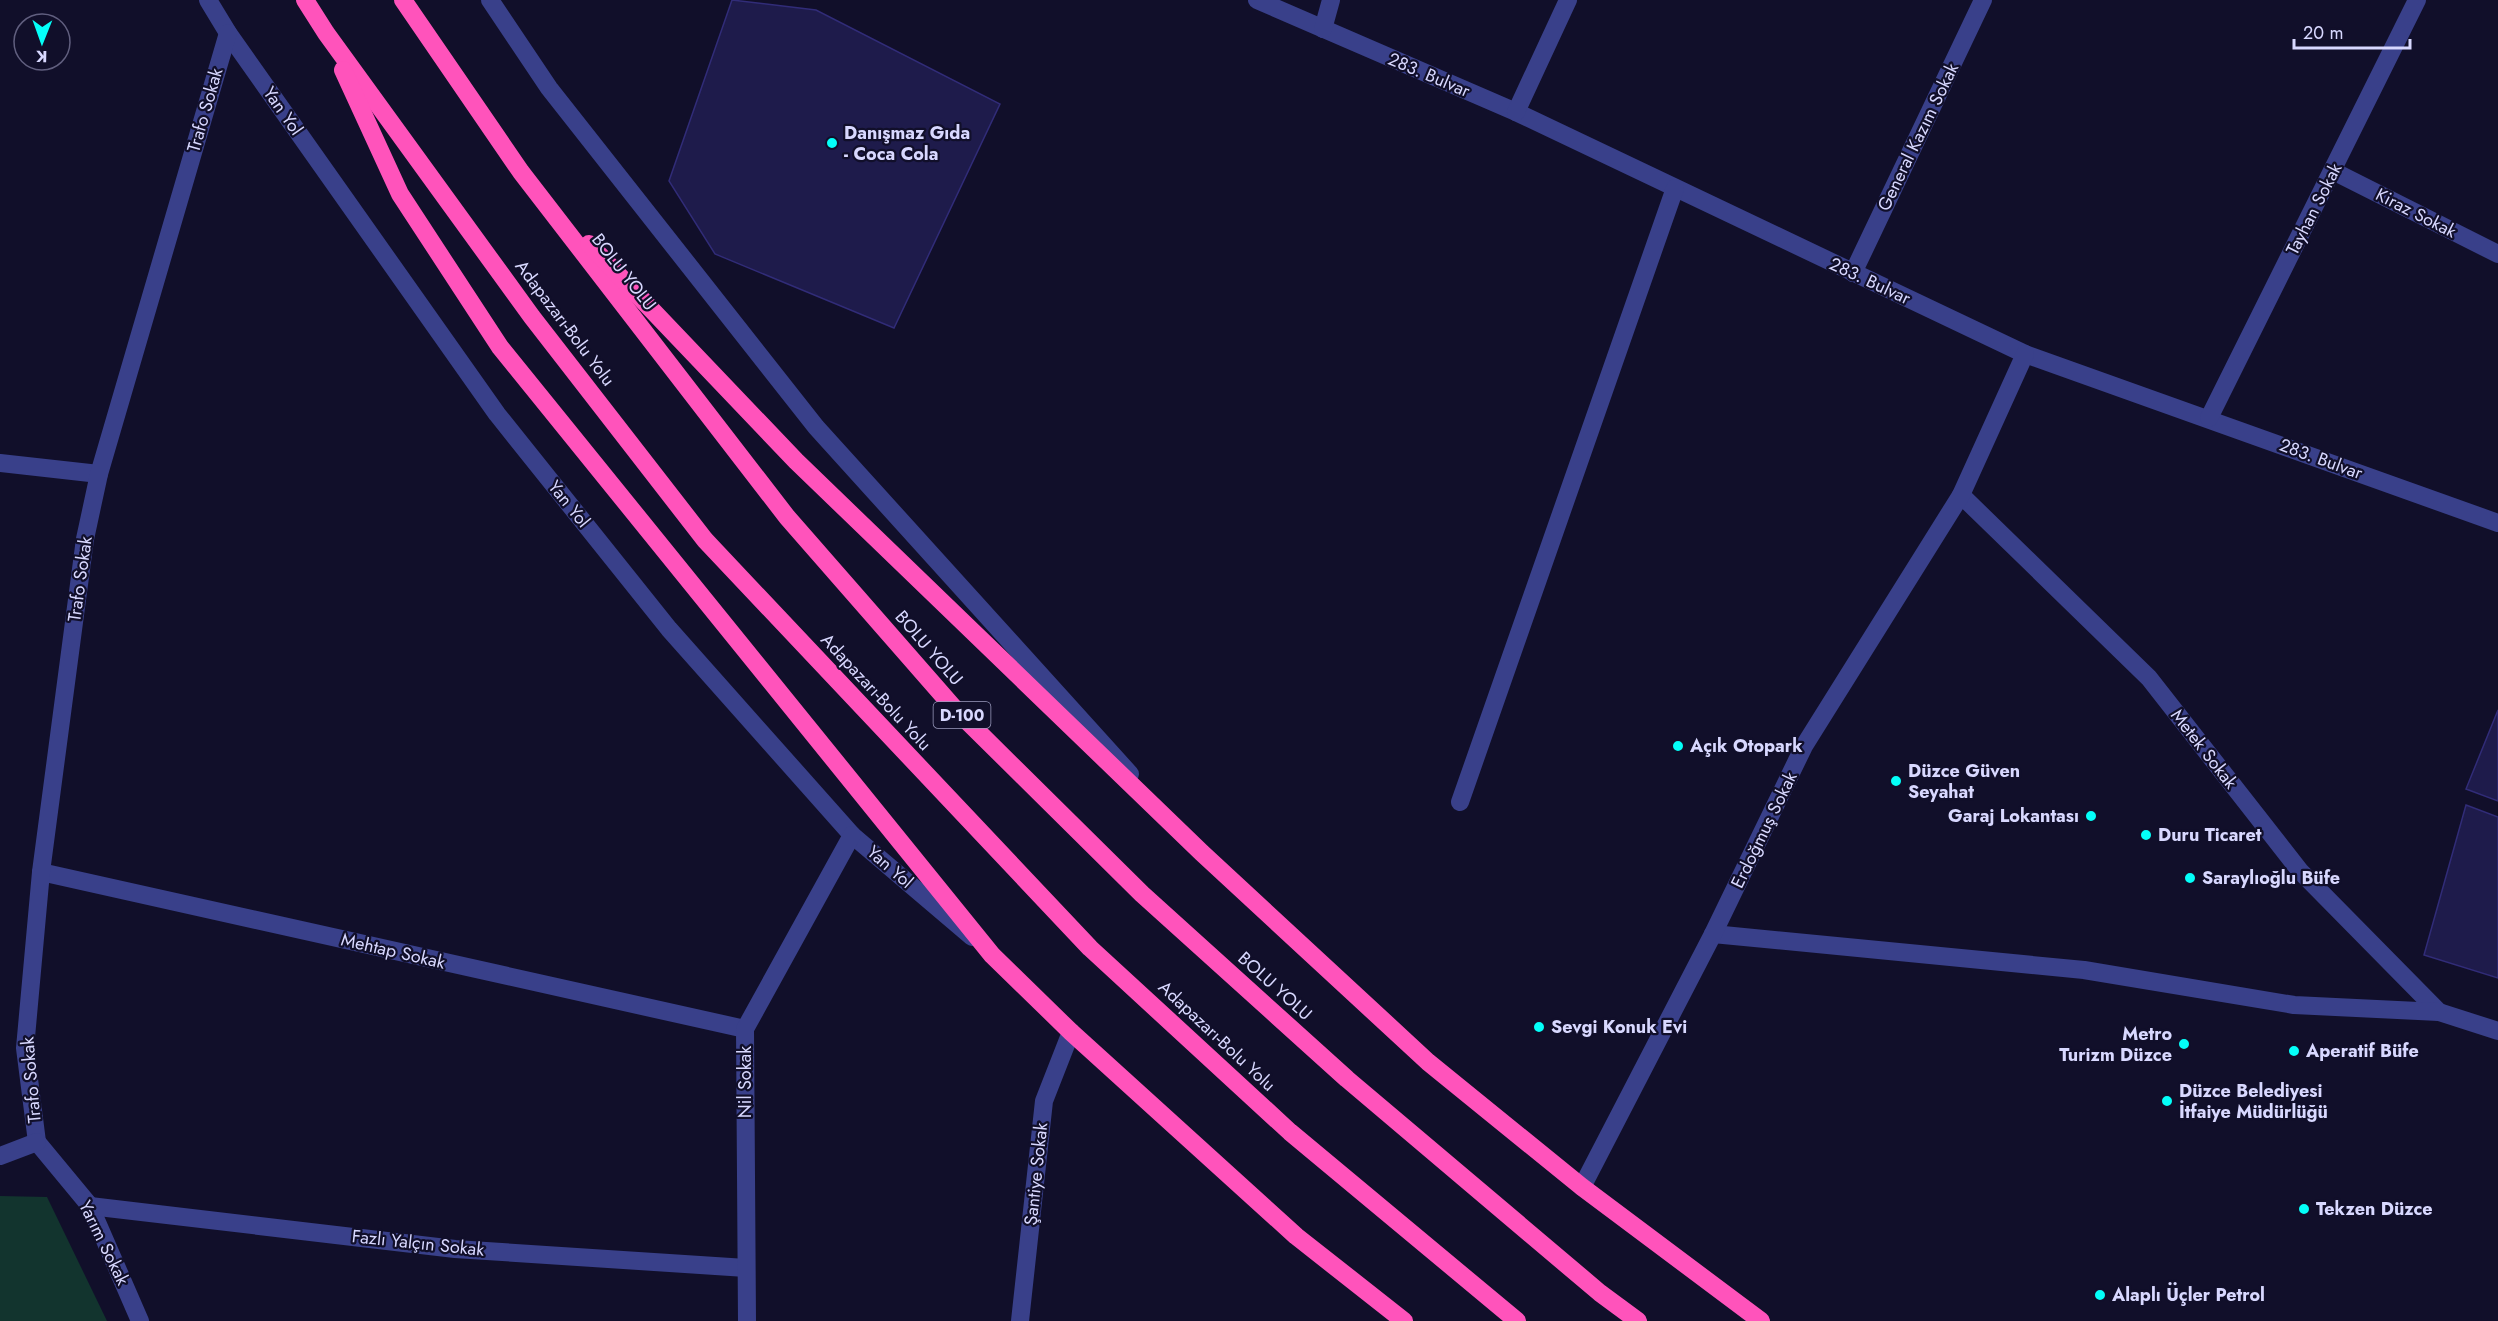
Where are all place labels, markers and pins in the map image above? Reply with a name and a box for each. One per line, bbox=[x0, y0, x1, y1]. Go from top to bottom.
place label: Danışmaz Gıda - Coca Cola bbox=[844, 120, 970, 167]
marker: Danışmaz Gıda - Coca Cola bbox=[825, 136, 839, 150]
place label: Açık Otopark bbox=[1689, 733, 1803, 759]
marker: Açık Otopark bbox=[1671, 739, 1685, 753]
place label: Düzce Güven Seyahat bbox=[1908, 758, 2020, 805]
marker: Düzce Güven Seyahat bbox=[1889, 774, 1903, 788]
place label: Garaj Lokantası bbox=[1948, 803, 2079, 829]
marker: Garaj Lokantası bbox=[2084, 809, 2098, 823]
place label: Duru Ticaret bbox=[2158, 822, 2262, 848]
marker: Duru Ticaret bbox=[2139, 828, 2153, 842]
place label: Saraylıoğlu Büfe bbox=[2202, 865, 2340, 891]
marker: Saraylıoğlu Büfe bbox=[2183, 871, 2197, 885]
place label: Sevgi Konuk Evi bbox=[1551, 1014, 1687, 1040]
marker: Sevgi Konuk Evi bbox=[1532, 1020, 1546, 1034]
place label: Metro Turizm Düzce bbox=[2059, 1021, 2172, 1068]
marker: Metro Turizm Düzce bbox=[2177, 1037, 2191, 1051]
place label: Aperatif Büfe bbox=[2305, 1038, 2419, 1064]
marker: Aperatif Büfe bbox=[2287, 1044, 2301, 1058]
place label: Düzce Belediyesi İtfaiye Müdürlüğü bbox=[2179, 1078, 2328, 1125]
marker: Düzce Belediyesi İtfaiye Müdürlüğü bbox=[2160, 1094, 2174, 1108]
place label: Tekzen Düzce bbox=[2316, 1196, 2433, 1222]
marker: Tekzen Düzce bbox=[2297, 1202, 2311, 1216]
place label: Alaplı Üçler Petrol bbox=[2111, 1282, 2265, 1308]
marker: Alaplı Üçler Petrol bbox=[2093, 1288, 2107, 1302]

